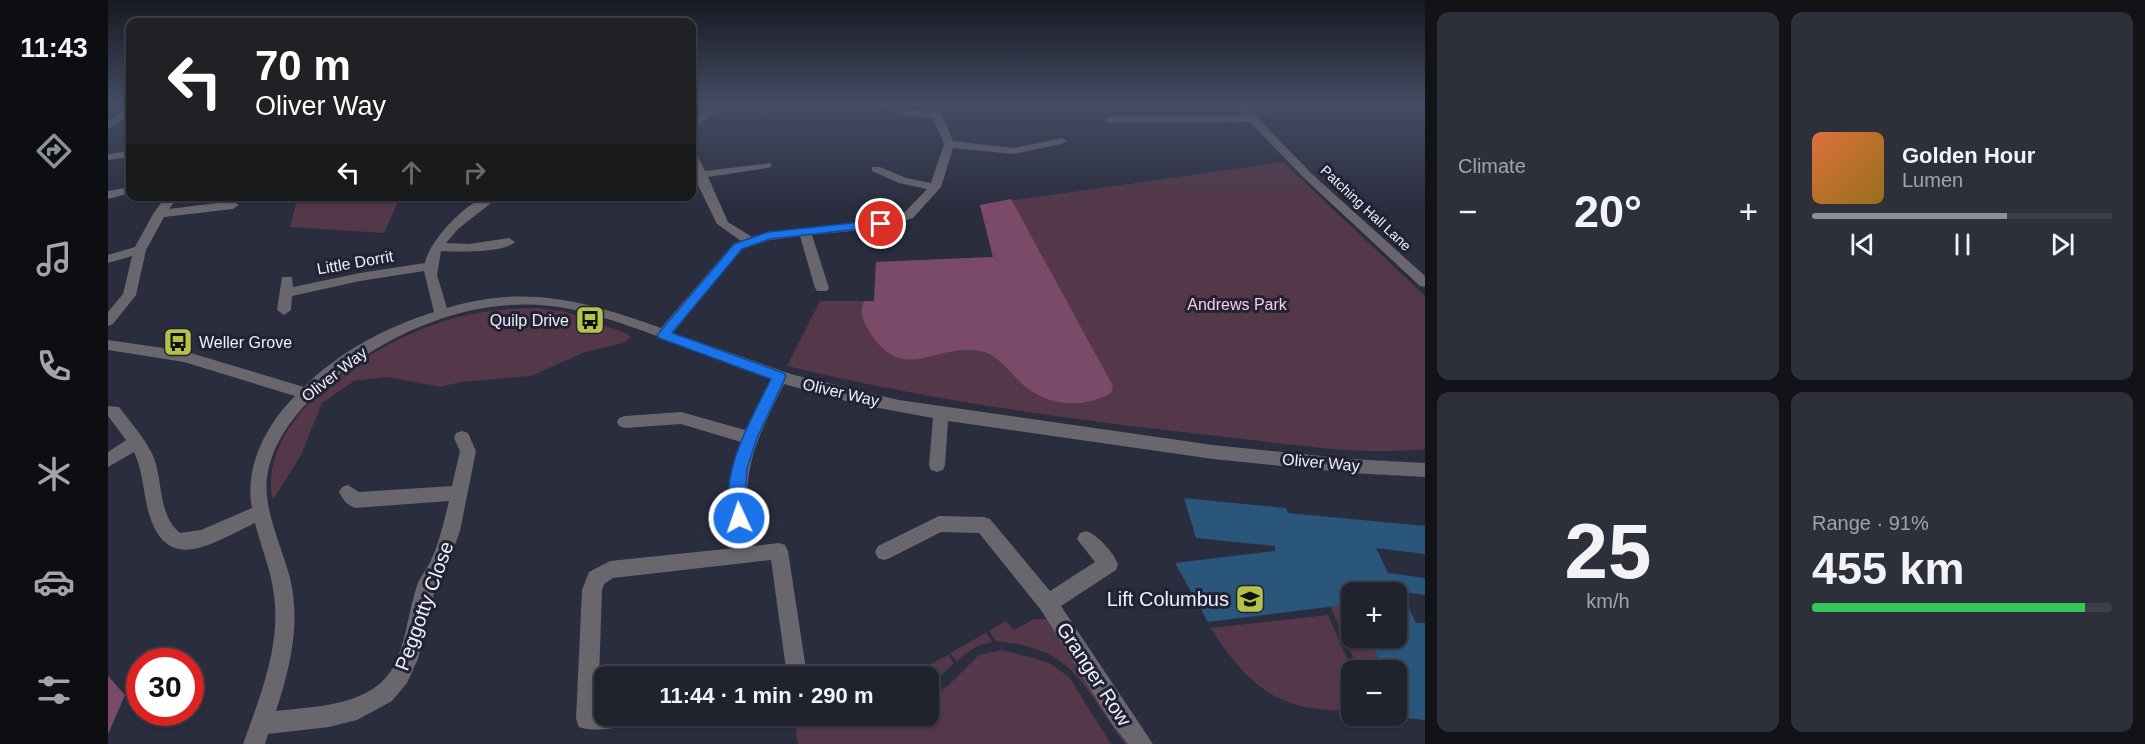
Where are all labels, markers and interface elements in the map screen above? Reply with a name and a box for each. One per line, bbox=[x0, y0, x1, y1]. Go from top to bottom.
text: 11:43 bbox=[20, 33, 88, 63]
icon: left bbox=[156, 42, 234, 120]
text: 70 m bbox=[255, 42, 351, 89]
text: Oliver Way bbox=[255, 91, 386, 121]
icon: directions bbox=[33, 130, 75, 172]
text: Golden Hour bbox=[1902, 143, 2035, 168]
text: Climate bbox=[1458, 155, 1526, 177]
icon: left bbox=[332, 156, 365, 189]
icon: ahead bbox=[395, 156, 428, 189]
icon: right bbox=[458, 156, 491, 189]
street label: Patching Hall Lane bbox=[1318, 162, 1415, 254]
text: Lumen bbox=[1902, 169, 1963, 191]
text: 20° bbox=[1574, 186, 1642, 237]
text: − bbox=[1458, 193, 1477, 230]
text: + bbox=[1739, 193, 1758, 230]
pin bbox=[855, 198, 906, 249]
icon: arrive bbox=[864, 207, 897, 240]
icon: previous bbox=[1846, 228, 1879, 261]
icon: pause bbox=[1946, 228, 1979, 261]
icon: next bbox=[2046, 228, 2079, 261]
icon: music bbox=[33, 238, 75, 280]
street label: Little Dorrit bbox=[316, 247, 395, 278]
park label: Andrews Park bbox=[1187, 296, 1288, 313]
bus stop icon: Quilp Drive bbox=[574, 304, 606, 336]
place label: Quilp Drive bbox=[490, 312, 569, 329]
bus stop icon: Weller Grove bbox=[162, 326, 194, 358]
place label: Weller Grove bbox=[199, 334, 292, 351]
street label: Oliver Way bbox=[298, 344, 370, 405]
icon: phone bbox=[33, 345, 75, 387]
street label: Oliver Way bbox=[801, 375, 881, 410]
street label: Oliver Way bbox=[1282, 451, 1360, 474]
icon: climate bbox=[33, 453, 75, 495]
position arrow bbox=[707, 486, 771, 550]
text: 25 bbox=[1565, 507, 1651, 595]
text: Range · 91% bbox=[1812, 512, 1929, 534]
street label: Peggotty Close bbox=[390, 539, 458, 673]
text: 455 km bbox=[1812, 543, 1965, 594]
icon: car bbox=[33, 561, 75, 603]
map controls bbox=[1341, 582, 1407, 726]
button: + bbox=[1341, 582, 1407, 648]
school or university icon: Lift Columbus bbox=[1234, 583, 1266, 615]
place label: Lift Columbus bbox=[1107, 588, 1229, 610]
text: km/h bbox=[1586, 590, 1630, 612]
street label: Granger Row bbox=[1052, 618, 1136, 730]
speed limit sign: 30 bbox=[126, 648, 204, 726]
button: − bbox=[1341, 660, 1407, 726]
icon: filters bbox=[33, 669, 75, 711]
text: 11:44 · 1 min · 290 m bbox=[660, 683, 874, 708]

